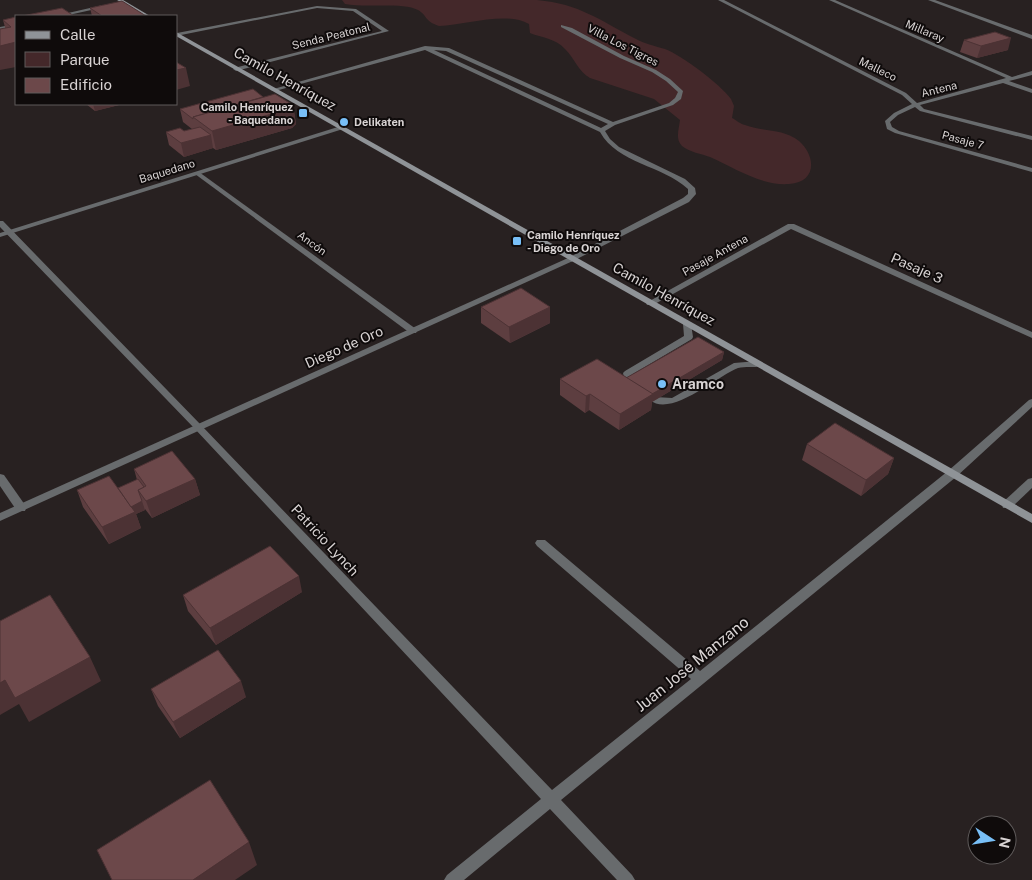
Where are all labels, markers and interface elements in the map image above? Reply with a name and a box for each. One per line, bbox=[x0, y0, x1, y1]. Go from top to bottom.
legend bbox=[15, 15, 178, 105]
street label: Millaray bbox=[904, 17, 946, 45]
street label: Senda Peatonal bbox=[291, 20, 371, 52]
street label: Villa Los Tigres bbox=[586, 22, 661, 68]
text: Calle bbox=[60, 26, 96, 43]
street label: Camilo Henríquez bbox=[231, 44, 339, 114]
text: Parque bbox=[60, 51, 110, 68]
street label: Malleco bbox=[857, 55, 899, 83]
text: Edificio bbox=[60, 76, 112, 93]
street label: Antena bbox=[920, 79, 958, 99]
place label: Camilo Henríquez - Baquedano bbox=[201, 101, 294, 126]
marker: Camilo Henríquez - Baquedano bbox=[297, 107, 309, 119]
marker: Delikaten bbox=[338, 116, 350, 128]
place label: Delikaten bbox=[354, 116, 404, 128]
street label: Pasaje 7 bbox=[941, 129, 986, 151]
street label: Baquedano bbox=[138, 157, 196, 185]
street label: Ancón bbox=[295, 229, 329, 257]
place label: Camilo Henríquez - Diego de Oro bbox=[527, 229, 620, 254]
street label: Pasaje Antena bbox=[680, 232, 750, 278]
marker: Camilo Henríquez - Diego de Oro bbox=[511, 235, 523, 247]
street label: Pasaje 3 bbox=[889, 249, 946, 287]
street label: Camilo Henríquez bbox=[610, 259, 718, 329]
street label: Diego de Oro bbox=[303, 323, 386, 371]
place label: Aramco bbox=[672, 376, 724, 392]
marker: Aramco bbox=[656, 378, 668, 390]
street label: Patricio Lynch bbox=[288, 501, 362, 579]
street label: Juan José Manzano bbox=[631, 612, 753, 716]
north arrow bbox=[967, 815, 1017, 865]
text: N bbox=[996, 836, 1014, 850]

